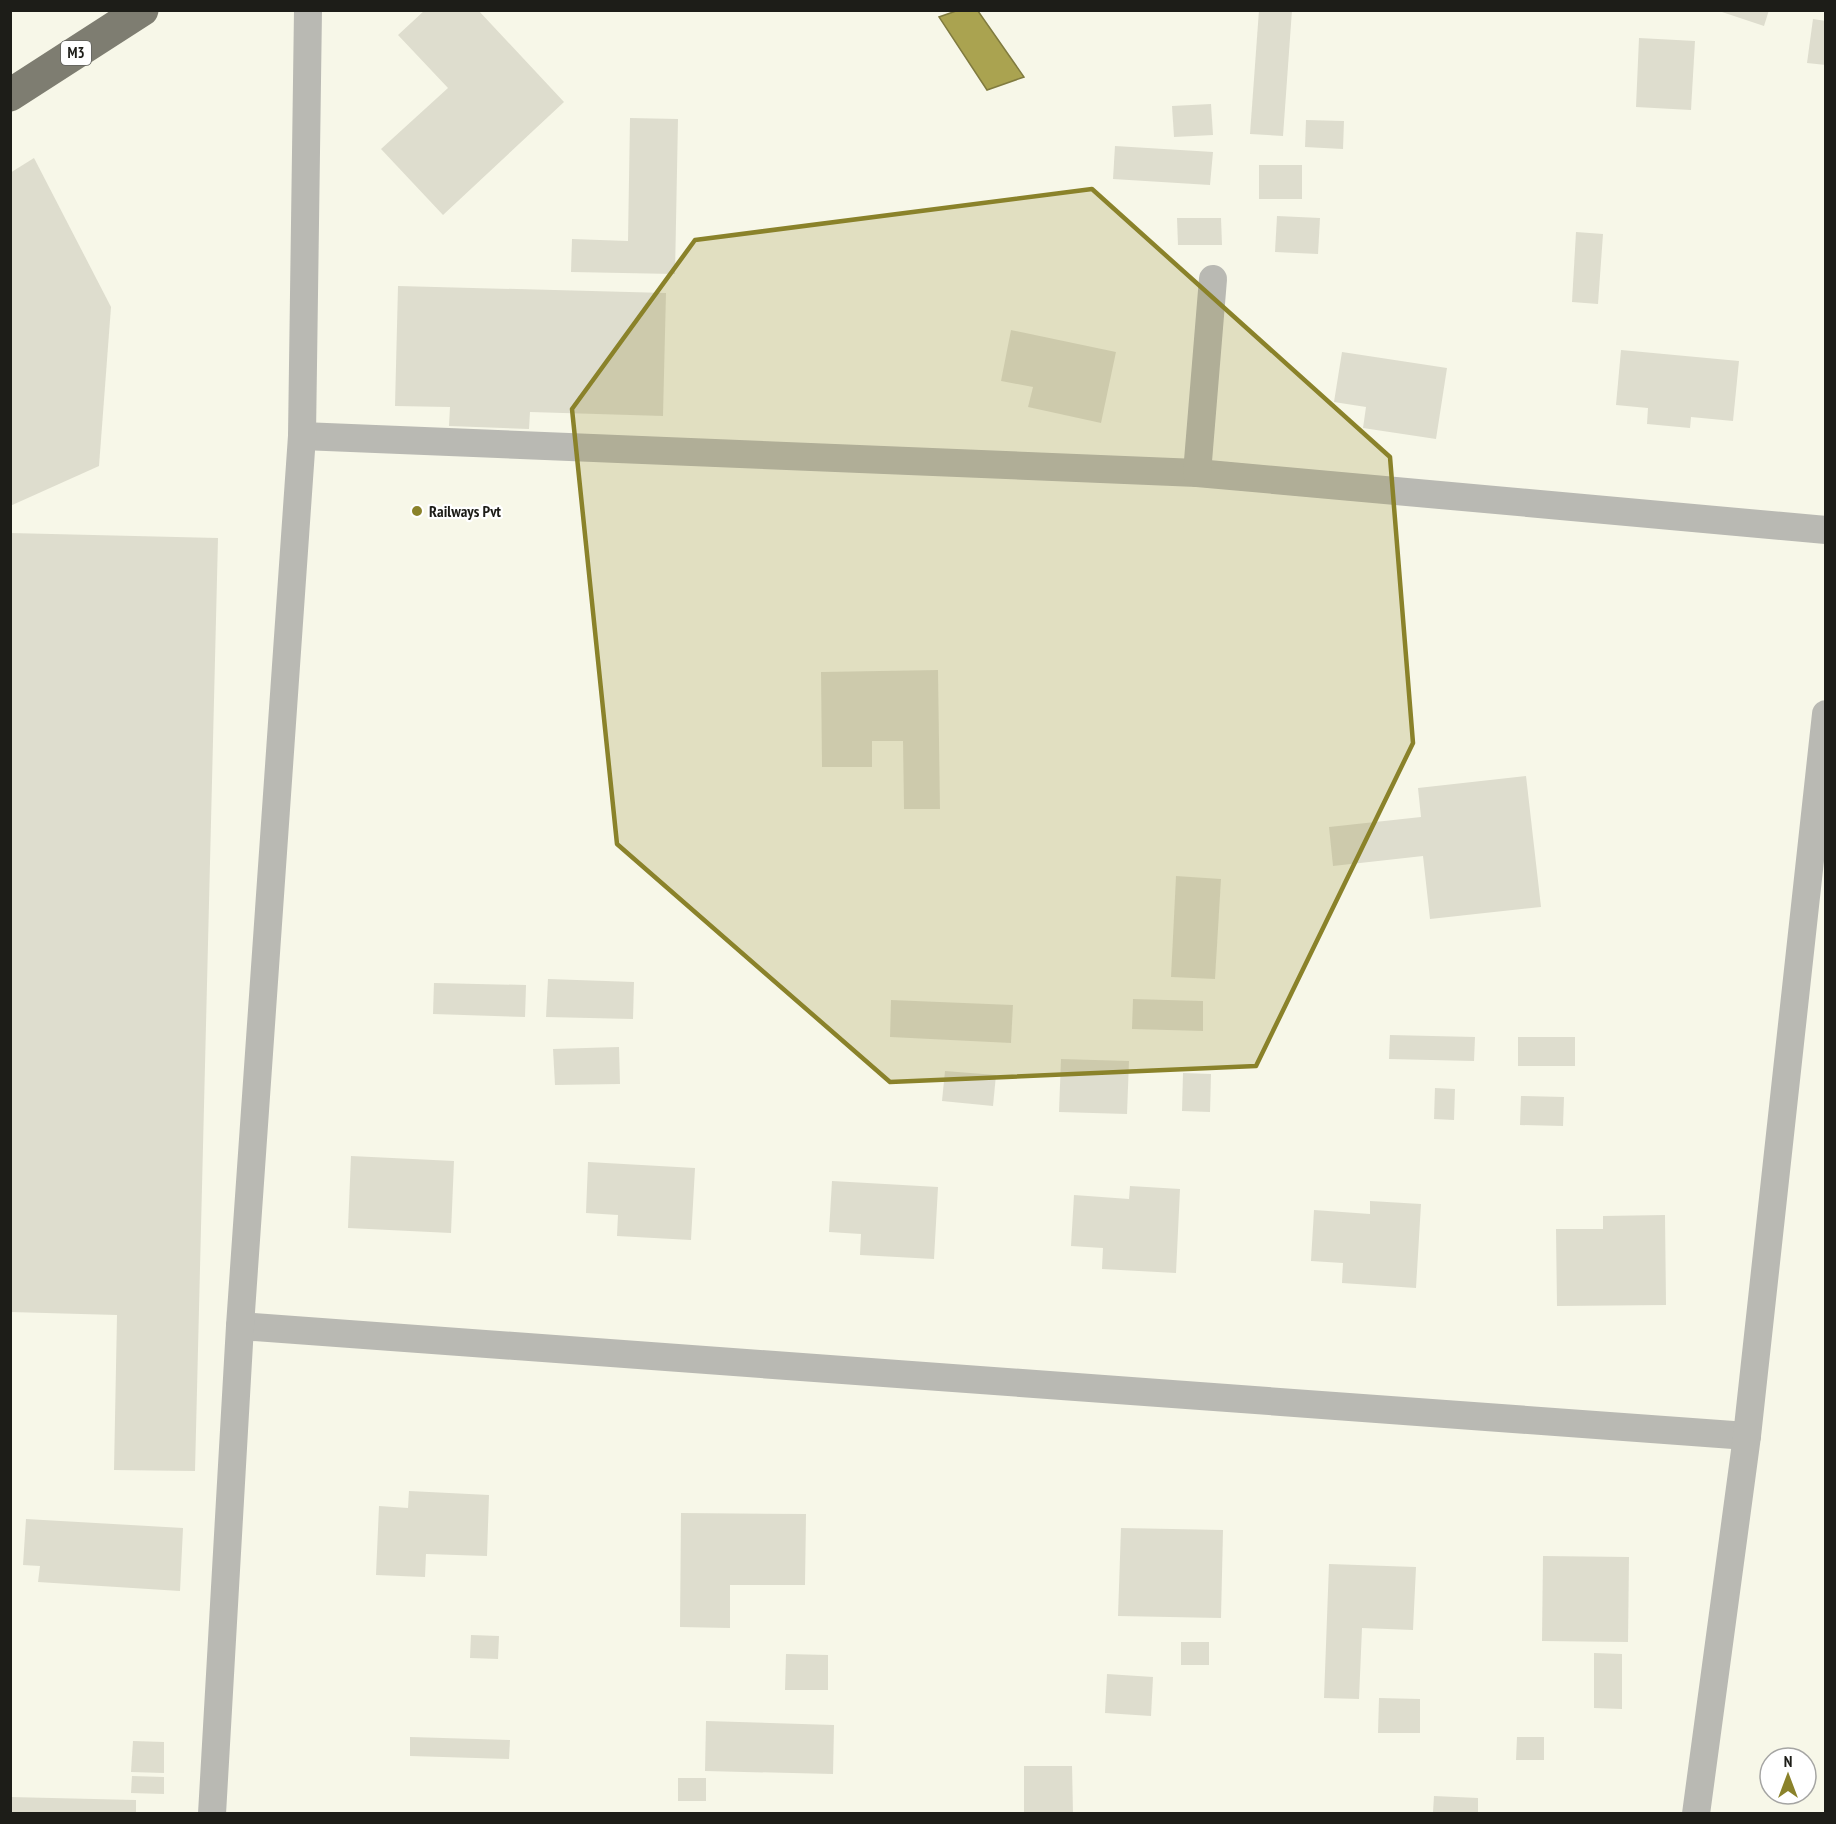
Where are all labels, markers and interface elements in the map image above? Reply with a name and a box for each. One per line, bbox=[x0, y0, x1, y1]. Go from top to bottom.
road number: M3 bbox=[61, 41, 91, 65]
place label: Railways Pvt bbox=[429, 501, 501, 521]
marker: Railways Pvt bbox=[410, 504, 424, 518]
north arrow bbox=[1758, 1746, 1818, 1806]
text: N bbox=[1784, 1751, 1792, 1771]

